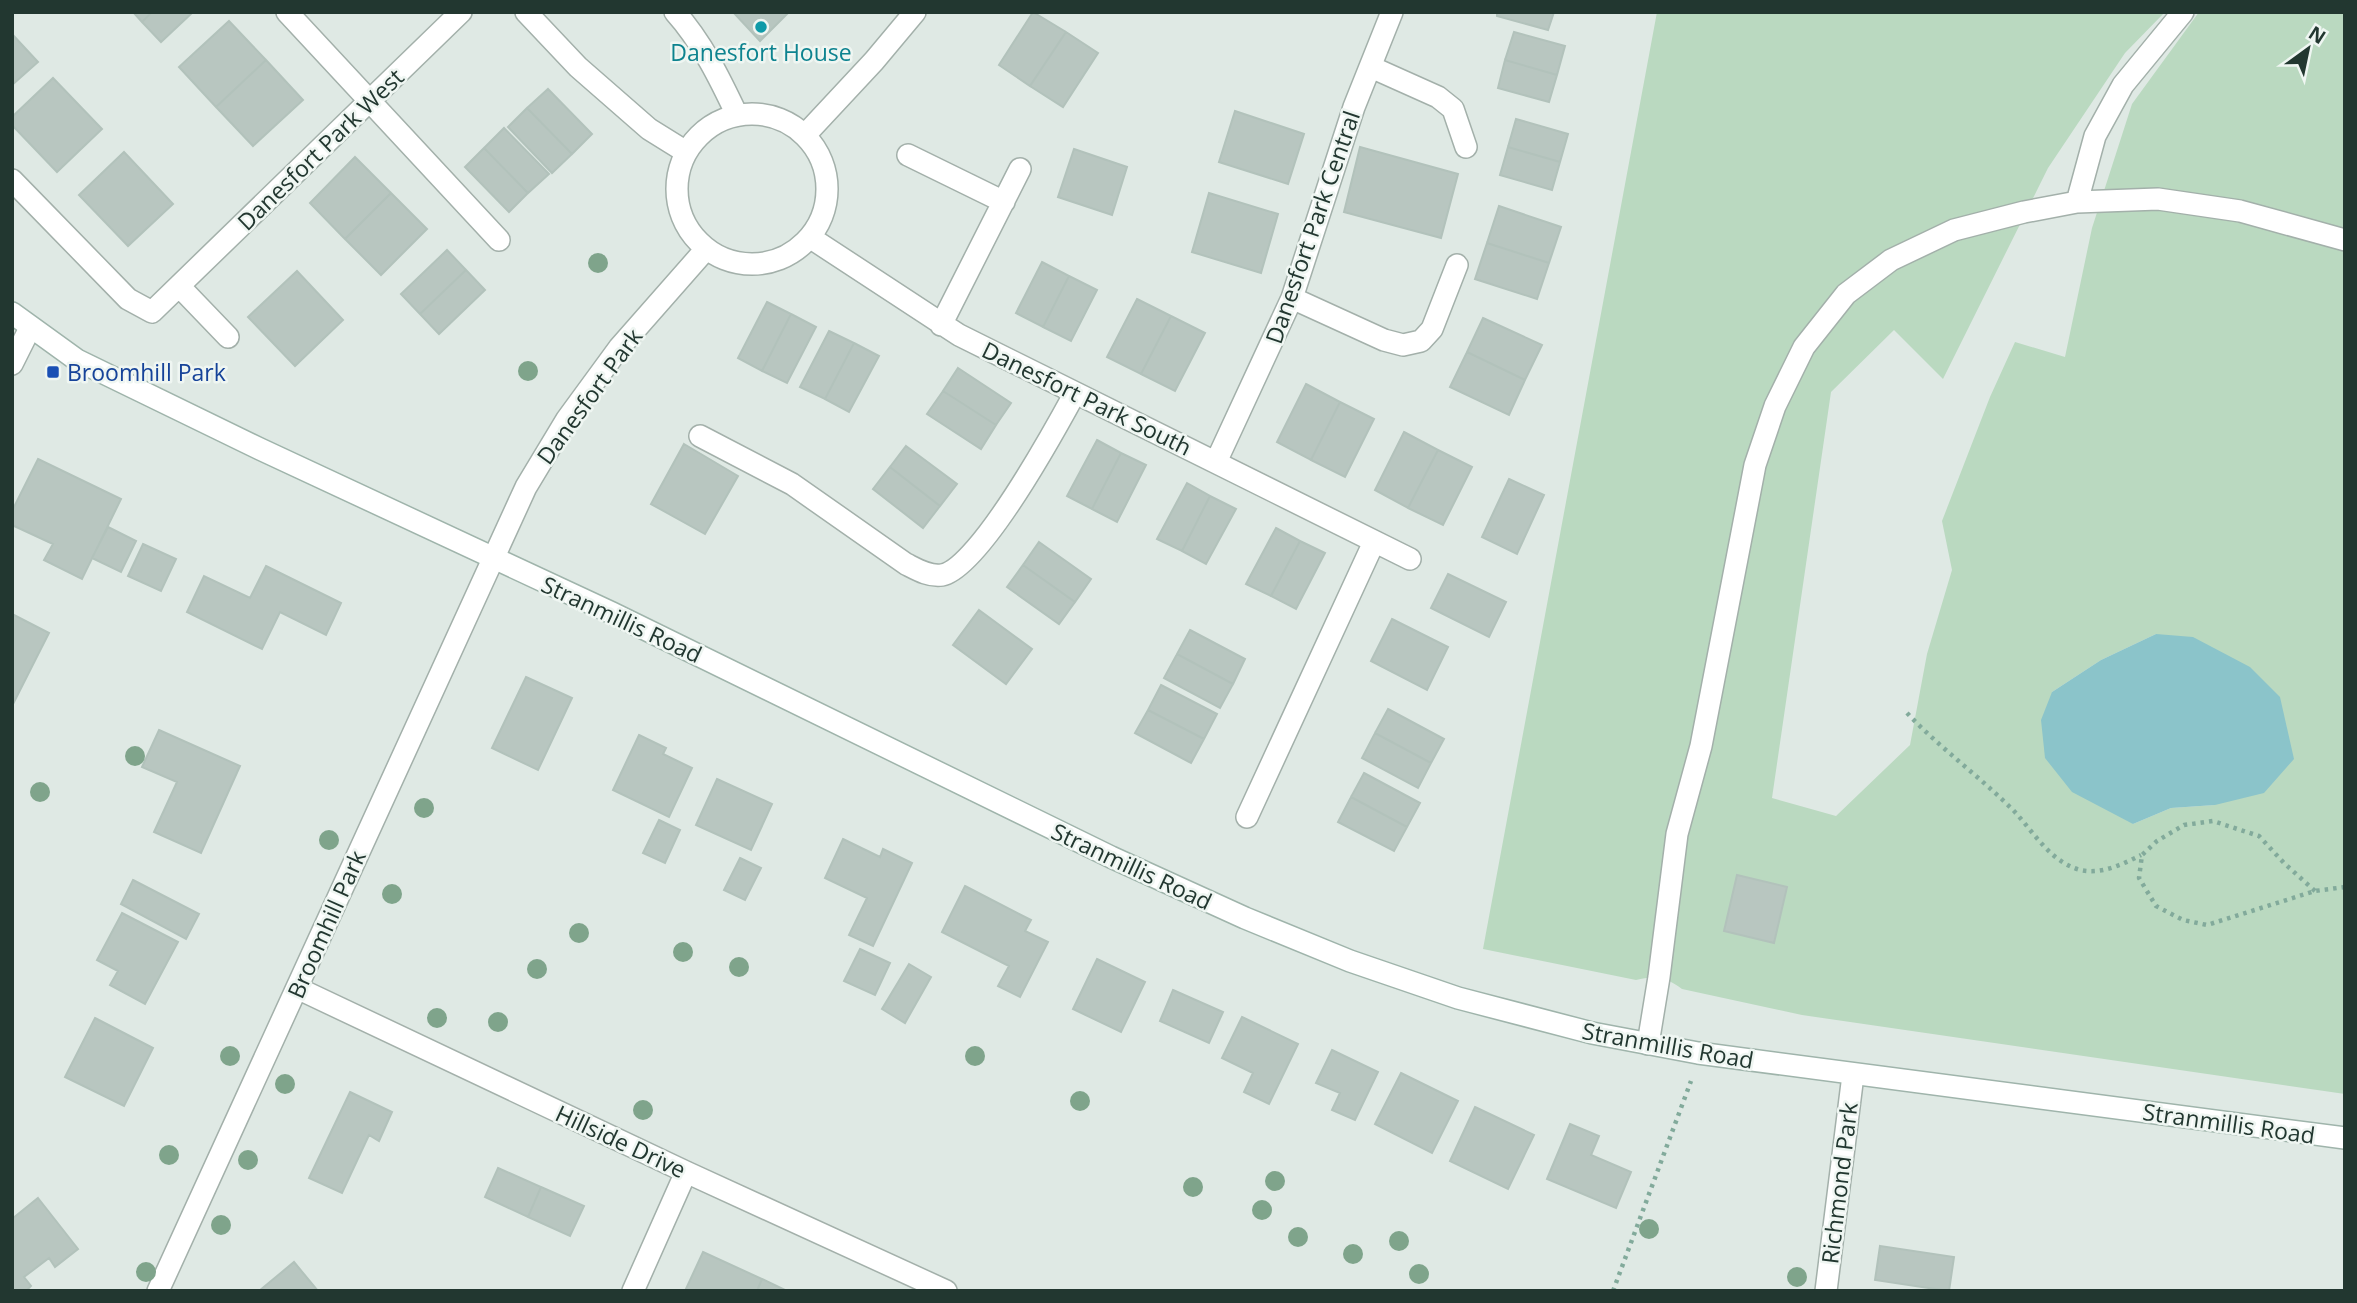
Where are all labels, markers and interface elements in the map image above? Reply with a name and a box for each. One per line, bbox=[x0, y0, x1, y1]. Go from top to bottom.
north arrow bbox=[2273, 14, 2343, 84]
marker: Danesfort House bbox=[753, 19, 769, 35]
text: N bbox=[2304, 20, 2331, 50]
place label: Danesfort House bbox=[670, 36, 852, 68]
street label: Danesfort Park West bbox=[230, 61, 410, 237]
street label: Danesfort Park Central bbox=[1257, 106, 1367, 348]
street label: Danesfort Park bbox=[529, 322, 649, 470]
street label: Danesfort Park South bbox=[977, 333, 1197, 463]
place label: Broomhill Park bbox=[67, 356, 226, 388]
marker: Broomhill Park bbox=[45, 364, 61, 380]
street label: Stranmillis Road bbox=[537, 568, 707, 670]
street label: Stranmillis Road bbox=[1047, 815, 1217, 917]
street label: Broomhill Park bbox=[279, 845, 373, 1003]
street label: Stranmillis Road bbox=[1580, 1014, 1756, 1076]
street label: Stranmillis Road bbox=[2141, 1095, 2317, 1151]
street label: Hillside Drive bbox=[551, 1097, 691, 1185]
street label: Richmond Park bbox=[1813, 1100, 1865, 1266]

